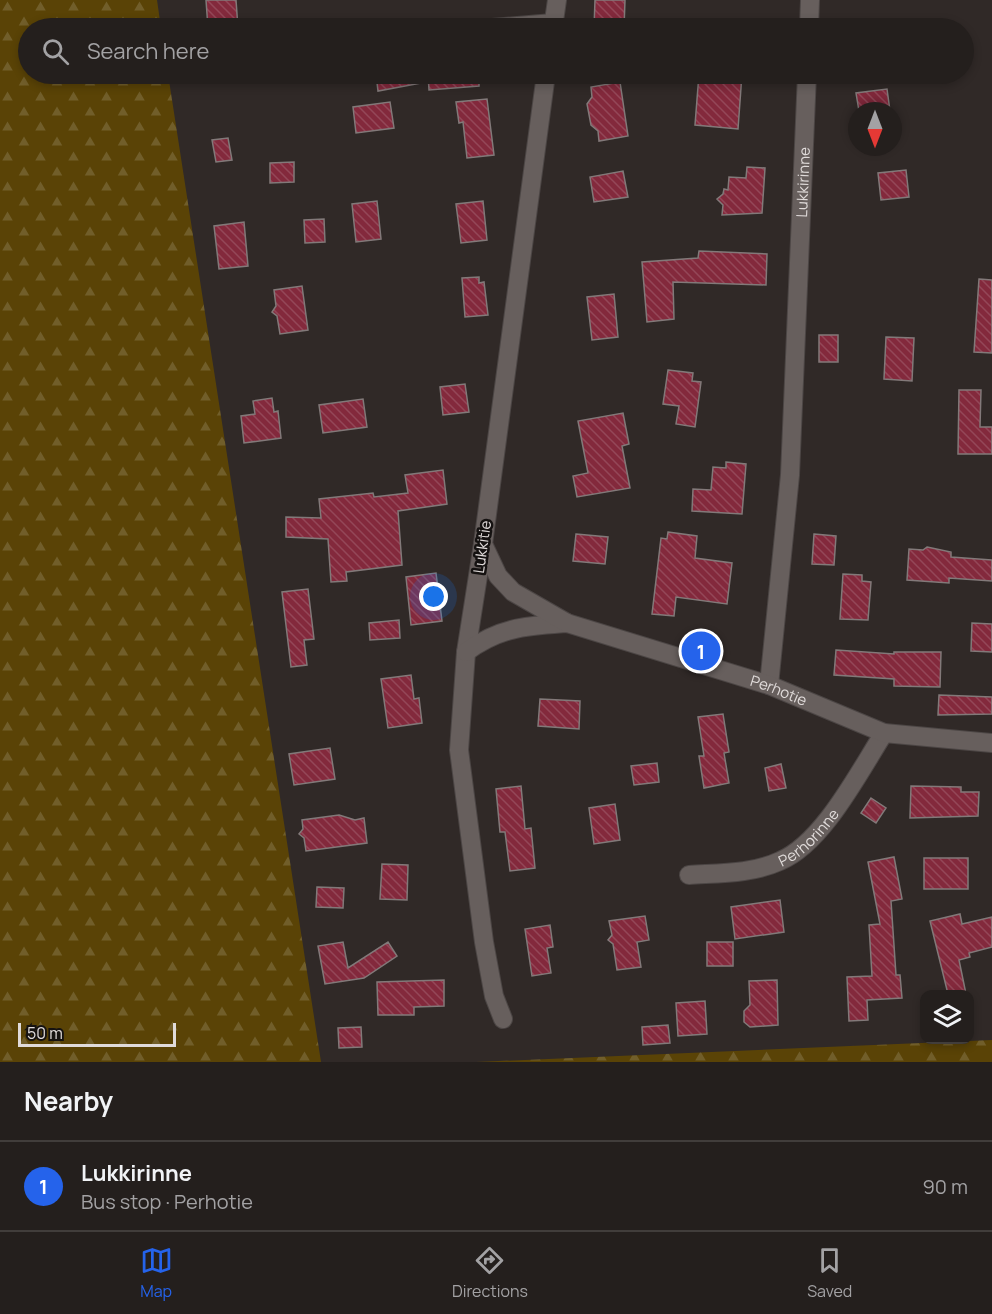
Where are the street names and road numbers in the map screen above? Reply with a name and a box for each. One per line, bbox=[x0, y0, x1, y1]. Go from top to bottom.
street label: Lukkirinne bbox=[790, 146, 814, 218]
street label: Lukkitie bbox=[468, 519, 496, 575]
street label: Perhotie bbox=[748, 669, 811, 710]
street label: Perhorinne bbox=[775, 804, 843, 871]

